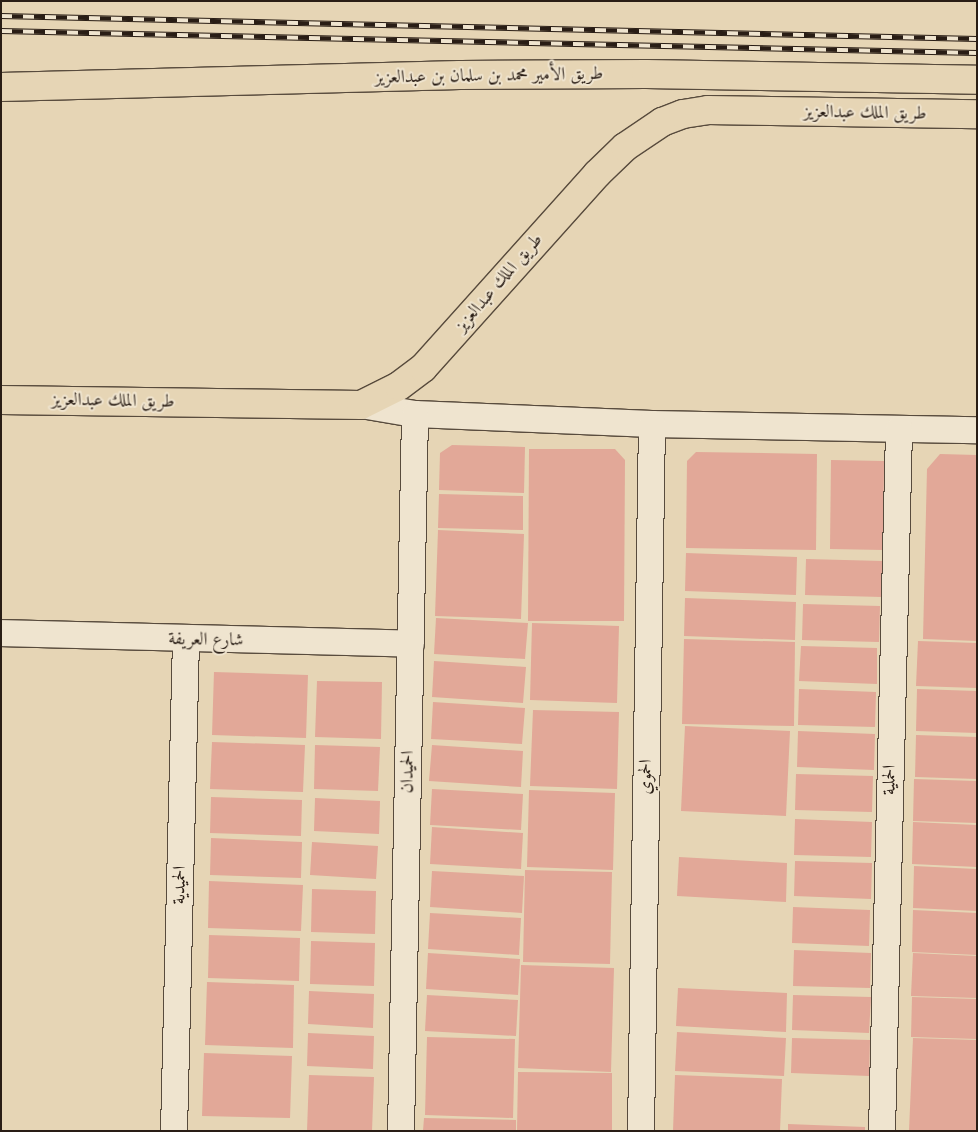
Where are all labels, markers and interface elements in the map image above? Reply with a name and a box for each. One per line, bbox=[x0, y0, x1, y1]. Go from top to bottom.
street label: طريق الأمير محمد بن سلمان بن عبدالعزيز bbox=[375, 63, 603, 89]
street label: طريق الملك عبدالعزيز bbox=[803, 101, 927, 125]
street label: طريق الملك عبدالعزيز bbox=[451, 230, 547, 336]
street label: طريق الملك عبدالعزيز bbox=[51, 389, 175, 413]
street label: شارع العريفة bbox=[168, 629, 244, 651]
street label: الحميدان bbox=[397, 750, 419, 794]
street label: الحموي bbox=[635, 759, 657, 795]
street label: الحملية bbox=[879, 765, 901, 795]
street label: الحميدية bbox=[169, 865, 191, 905]

